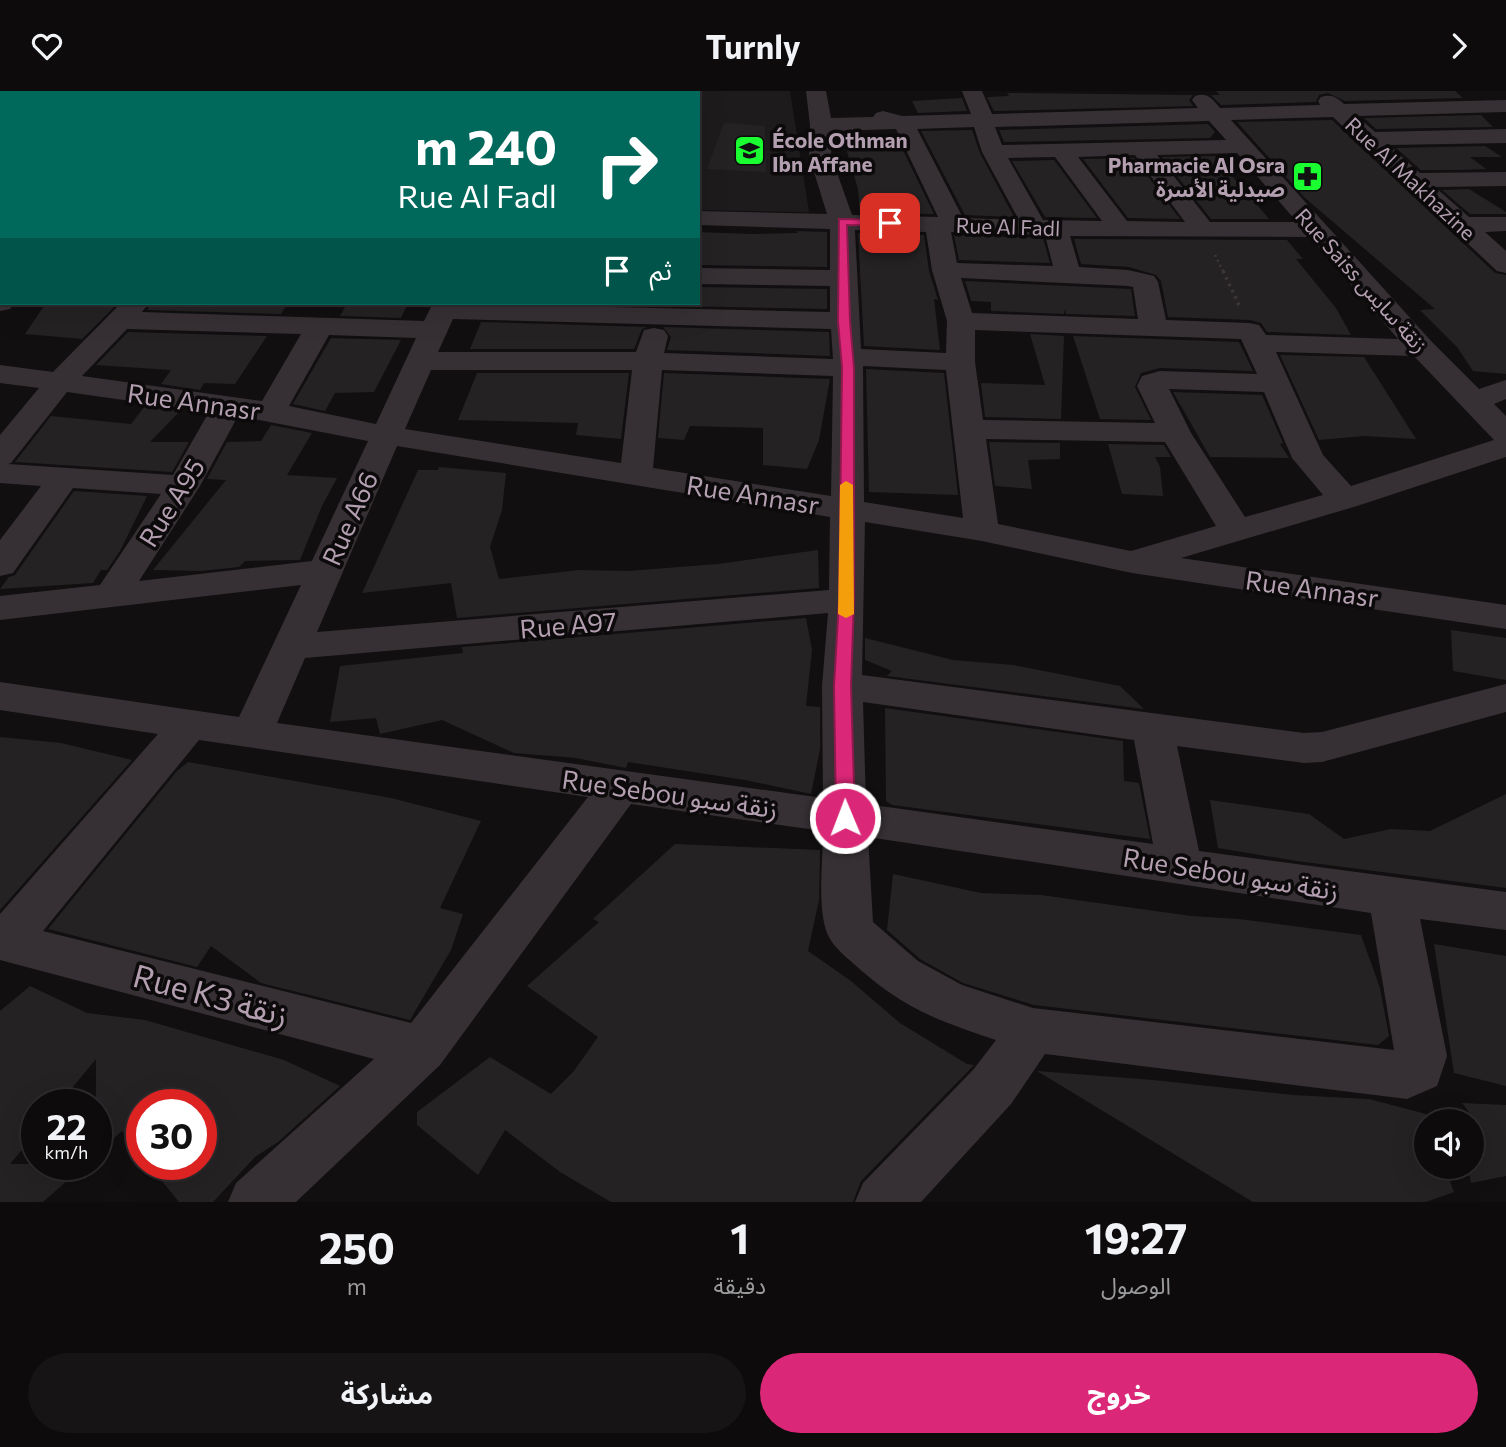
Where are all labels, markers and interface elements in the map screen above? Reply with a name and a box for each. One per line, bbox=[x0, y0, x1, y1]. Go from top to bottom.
text: Turnly bbox=[706, 26, 800, 66]
icon: heart bbox=[28, 27, 66, 65]
icon: forward bbox=[1440, 27, 1478, 65]
street label: Rue Al Makhazine bbox=[1341, 111, 1481, 245]
text: 240 m bbox=[415, 115, 557, 175]
icon: right bbox=[581, 119, 672, 210]
place label: École Othman Ibn Affane bbox=[772, 127, 908, 176]
school or university icon: École Othman Ibn Affane bbox=[732, 134, 766, 168]
place label: Pharmacie Al Osra صيدلية الأسرة bbox=[1108, 152, 1285, 202]
pharmacy icon: Pharmacie Al Osra صيدلية الأسرة bbox=[1291, 159, 1325, 193]
text: Rue Al Fadl bbox=[397, 175, 557, 215]
pin bbox=[860, 193, 920, 253]
street label: Rue Saiss زنقة سايس bbox=[1290, 203, 1433, 358]
icon: arrive bbox=[871, 204, 909, 242]
street label: Rue Al Fadl bbox=[955, 212, 1061, 240]
icon: arrive bbox=[598, 252, 636, 290]
text: ثم bbox=[650, 254, 672, 285]
street label: Rue Annasr bbox=[125, 376, 263, 426]
street label: Rue A95 bbox=[132, 452, 210, 552]
street label: Rue A66 bbox=[315, 466, 383, 570]
street label: Rue Annasr bbox=[684, 468, 822, 520]
street label: Rue Annasr bbox=[1243, 563, 1381, 613]
street label: Rue A97 bbox=[518, 604, 618, 644]
street label: Rue Sebou زنقة سبو bbox=[560, 763, 780, 824]
position arrow bbox=[808, 781, 882, 855]
street label: Rue Sebou زنقة سبو bbox=[1121, 841, 1341, 906]
street label: Rue K3 زنقة bbox=[129, 954, 293, 1035]
speed limit sign: 30 bbox=[126, 1089, 217, 1180]
text: 22 bbox=[47, 1104, 86, 1147]
map controls bbox=[1414, 1109, 1484, 1179]
button: sound bbox=[1414, 1109, 1484, 1179]
text: km/h bbox=[45, 1141, 88, 1163]
text: 1 bbox=[730, 1211, 749, 1263]
text: 19:27 bbox=[1085, 1211, 1187, 1263]
text: 250 bbox=[319, 1221, 395, 1273]
text: دقيقة bbox=[714, 1271, 766, 1299]
text: الوصول bbox=[1101, 1271, 1171, 1299]
text: m bbox=[347, 1272, 367, 1300]
button: مشاركة bbox=[28, 1353, 746, 1433]
button: خروج bbox=[760, 1353, 1478, 1433]

